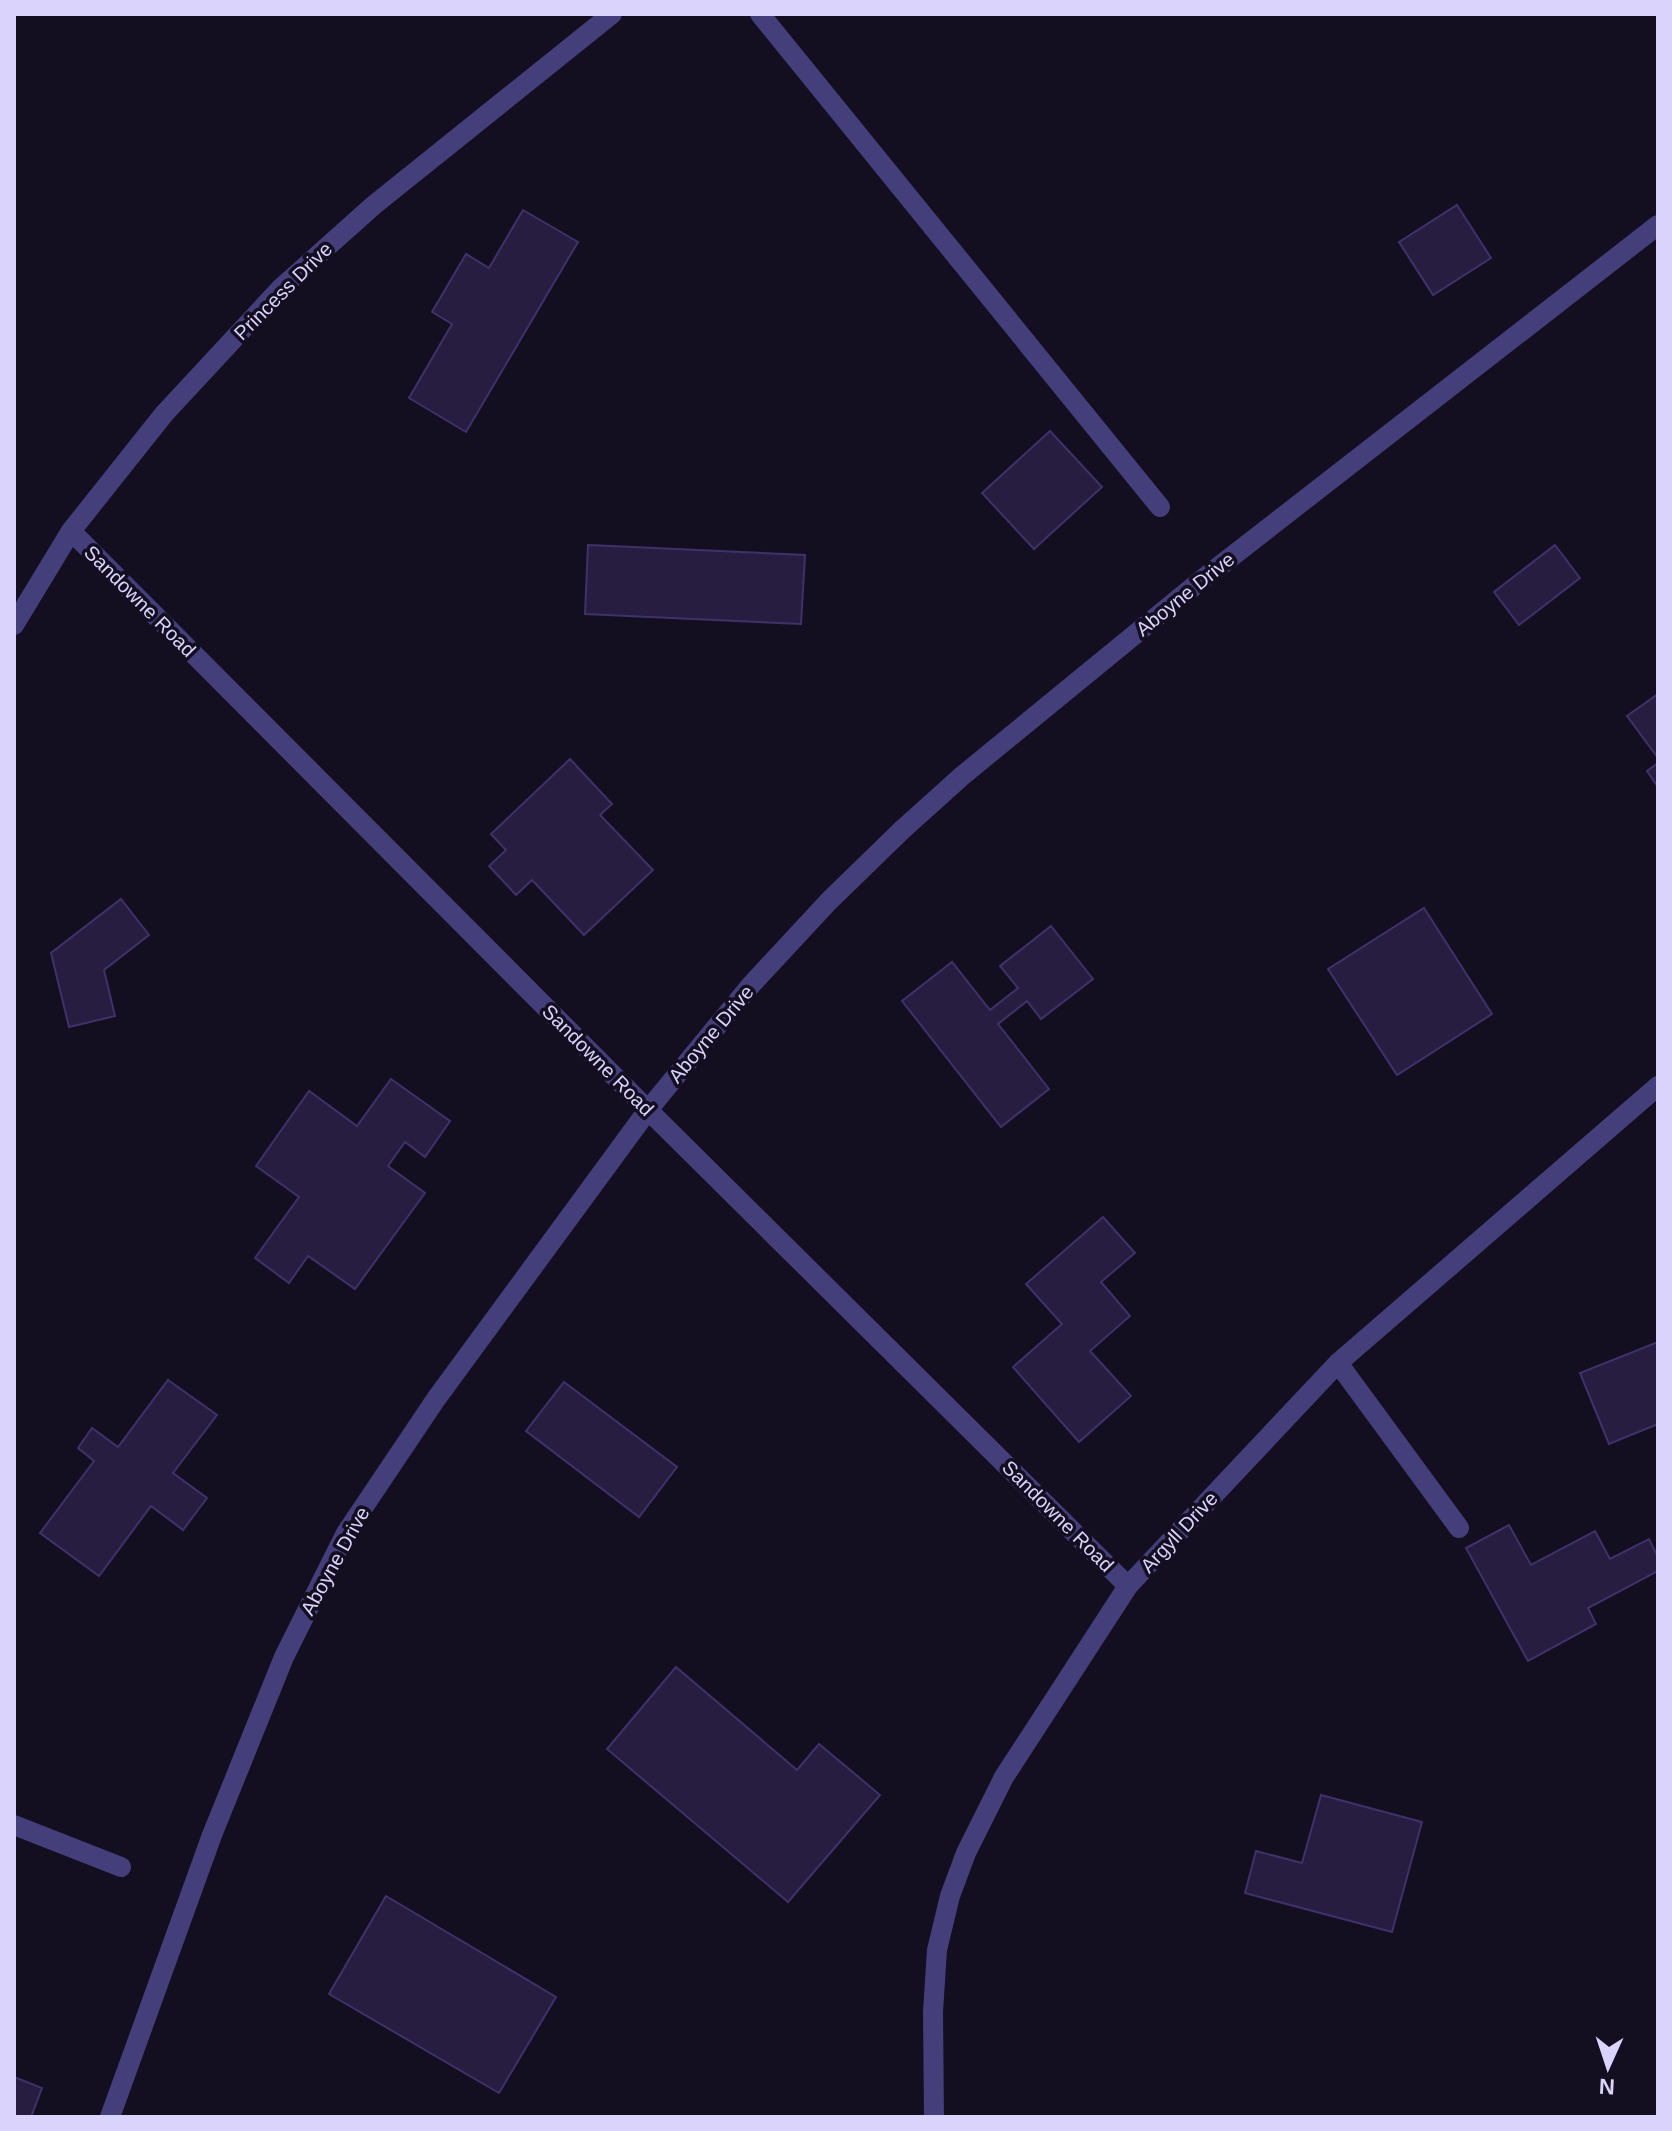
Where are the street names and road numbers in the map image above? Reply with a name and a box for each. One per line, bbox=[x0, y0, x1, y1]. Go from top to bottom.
street label: Princess Drive bbox=[230, 238, 336, 344]
street label: Sandowne Road bbox=[80, 541, 200, 661]
street label: Aboyne Drive bbox=[1131, 548, 1239, 640]
street label: Aboyne Drive bbox=[664, 981, 758, 1087]
street label: Sandowne Road bbox=[538, 1000, 658, 1120]
street label: Sandowne Road bbox=[998, 1456, 1118, 1576]
street label: Argyll Drive bbox=[1136, 1487, 1222, 1577]
street label: Aboyne Drive bbox=[296, 1503, 374, 1619]

